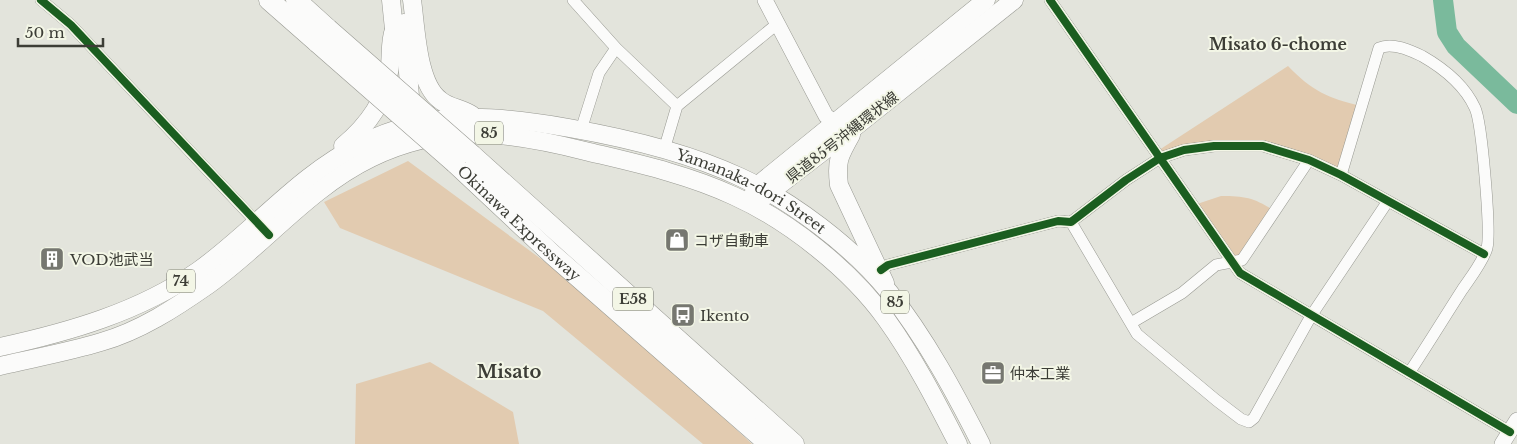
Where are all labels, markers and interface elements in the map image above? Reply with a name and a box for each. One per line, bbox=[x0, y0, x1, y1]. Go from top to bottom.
scale bar bbox=[18, 15, 102, 47]
text: 50 m bbox=[25, 23, 65, 42]
district label: Misato 6-chome bbox=[1209, 34, 1347, 54]
street label: 県道85号沖縄環状線 bbox=[782, 87, 902, 187]
road number: 85 bbox=[475, 122, 503, 144]
street label: Yamanaka-dori Street bbox=[673, 144, 831, 237]
street label: Okinawa Expressway bbox=[454, 161, 585, 285]
shop icon: コザ自動車 bbox=[664, 227, 690, 253]
place label: コザ自動車 bbox=[694, 231, 769, 250]
building icon: VOD池武当 bbox=[39, 246, 65, 272]
place label: VOD池武当 bbox=[69, 250, 154, 269]
road number: 74 bbox=[167, 270, 195, 292]
road number: E58 bbox=[613, 288, 653, 310]
road number: 85 bbox=[881, 290, 909, 314]
bus stop icon: Ikento bbox=[670, 302, 696, 328]
place label: Ikento bbox=[700, 306, 750, 325]
office icon: 仲本工業 bbox=[980, 360, 1006, 386]
district label: Misato bbox=[477, 361, 541, 383]
place label: 仲本工業 bbox=[1010, 364, 1070, 383]

